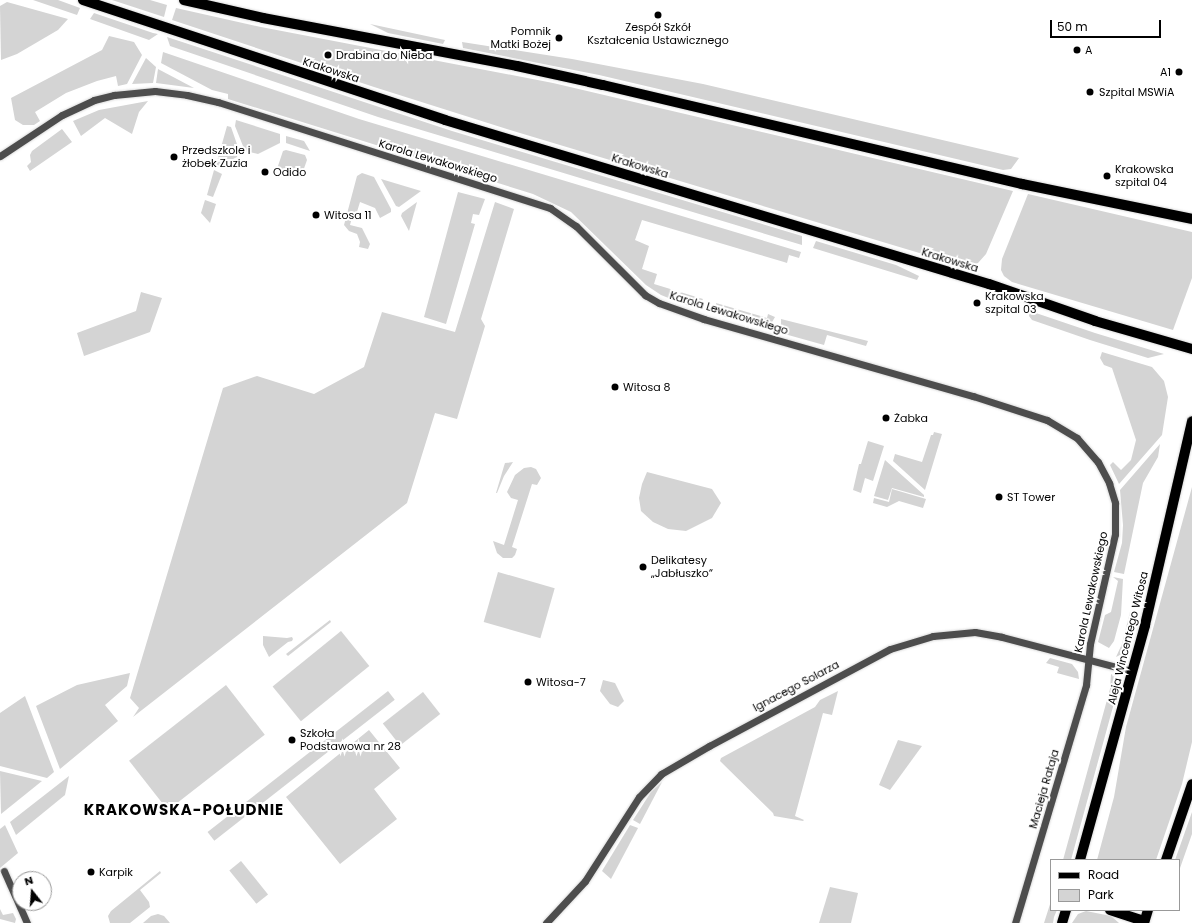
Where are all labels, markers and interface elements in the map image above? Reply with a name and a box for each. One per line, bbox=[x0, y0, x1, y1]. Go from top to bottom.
marker: Zespół Szkół Kształcenia Ustawicznego bbox=[653, 10, 663, 20]
scale bar bbox=[1052, 12, 1163, 38]
text: 50 m bbox=[1057, 18, 1088, 35]
place label: Zespół Szkół Kształcenia Ustawicznego bbox=[587, 21, 729, 47]
place label: Pomnik Matki Bożej bbox=[490, 25, 551, 51]
marker: Pomnik Matki Bożej bbox=[554, 33, 564, 43]
place label: A bbox=[1085, 43, 1092, 57]
marker: A bbox=[1072, 45, 1082, 55]
place label: Drabina do Nieba bbox=[336, 48, 432, 62]
marker: Drabina do Nieba bbox=[323, 50, 333, 60]
street label: Krakowska bbox=[301, 55, 361, 85]
place label: A1 bbox=[1160, 65, 1171, 79]
marker: A1 bbox=[1174, 67, 1184, 77]
place label: Szpital MSWiA bbox=[1099, 85, 1174, 99]
marker: Szpital MSWiA bbox=[1084, 86, 1096, 98]
street label: Karola Lewakowskiego bbox=[377, 137, 499, 185]
place label: Przedszkole i żłobek Zuzia bbox=[182, 144, 250, 170]
street label: Krakowska bbox=[610, 151, 670, 181]
marker: Przedszkole i żłobek Zuzia bbox=[169, 152, 179, 162]
place label: Krakowska szpital 04 bbox=[1115, 163, 1174, 189]
place label: Odido bbox=[273, 165, 306, 179]
marker: Odido bbox=[260, 167, 270, 177]
marker: Krakowska szpital 04 bbox=[1102, 171, 1112, 181]
place label: Witosa 11 bbox=[324, 208, 372, 222]
marker: Witosa 11 bbox=[311, 210, 321, 220]
street label: Krakowska bbox=[920, 245, 980, 275]
street label: Karola Lewakowskiego bbox=[668, 289, 790, 337]
place label: Krakowska szpital 03 bbox=[985, 290, 1044, 316]
marker: Krakowska szpital 03 bbox=[972, 298, 982, 308]
place label: Witosa 8 bbox=[623, 380, 671, 394]
marker: Witosa 8 bbox=[610, 382, 620, 392]
place label: Żabka bbox=[894, 411, 928, 425]
marker: Żabka bbox=[881, 413, 891, 423]
place label: ST Tower bbox=[1007, 490, 1055, 504]
marker: ST Tower bbox=[994, 492, 1004, 502]
street label: Karola Lewakowskiego bbox=[1072, 530, 1110, 654]
place label: Delikatesy „Jabłuszko“ bbox=[651, 554, 713, 580]
marker: Delikatesy „Jabłuszko“ bbox=[638, 562, 648, 572]
street label: Aleja Wincentego Witosa bbox=[1105, 570, 1151, 706]
street label: Ignacego Solarza bbox=[751, 658, 841, 714]
place label: Witosa-7 bbox=[536, 675, 586, 689]
marker: Witosa-7 bbox=[523, 677, 533, 687]
place label: Szkoła Podstawowa nr 28 bbox=[300, 727, 401, 753]
marker: Szkoła Podstawowa nr 28 bbox=[287, 735, 297, 745]
street label: Macieja Rataja bbox=[1026, 748, 1062, 830]
district label: KRAKOWSKA-POŁUDNIE bbox=[84, 801, 284, 819]
legend bbox=[1050, 859, 1180, 911]
place label: Karpik bbox=[99, 865, 133, 879]
text: Road bbox=[1088, 866, 1119, 883]
marker: Karpik bbox=[86, 867, 96, 877]
north arrow bbox=[12, 871, 52, 911]
text: N bbox=[22, 872, 35, 889]
text: Park bbox=[1088, 886, 1114, 903]

